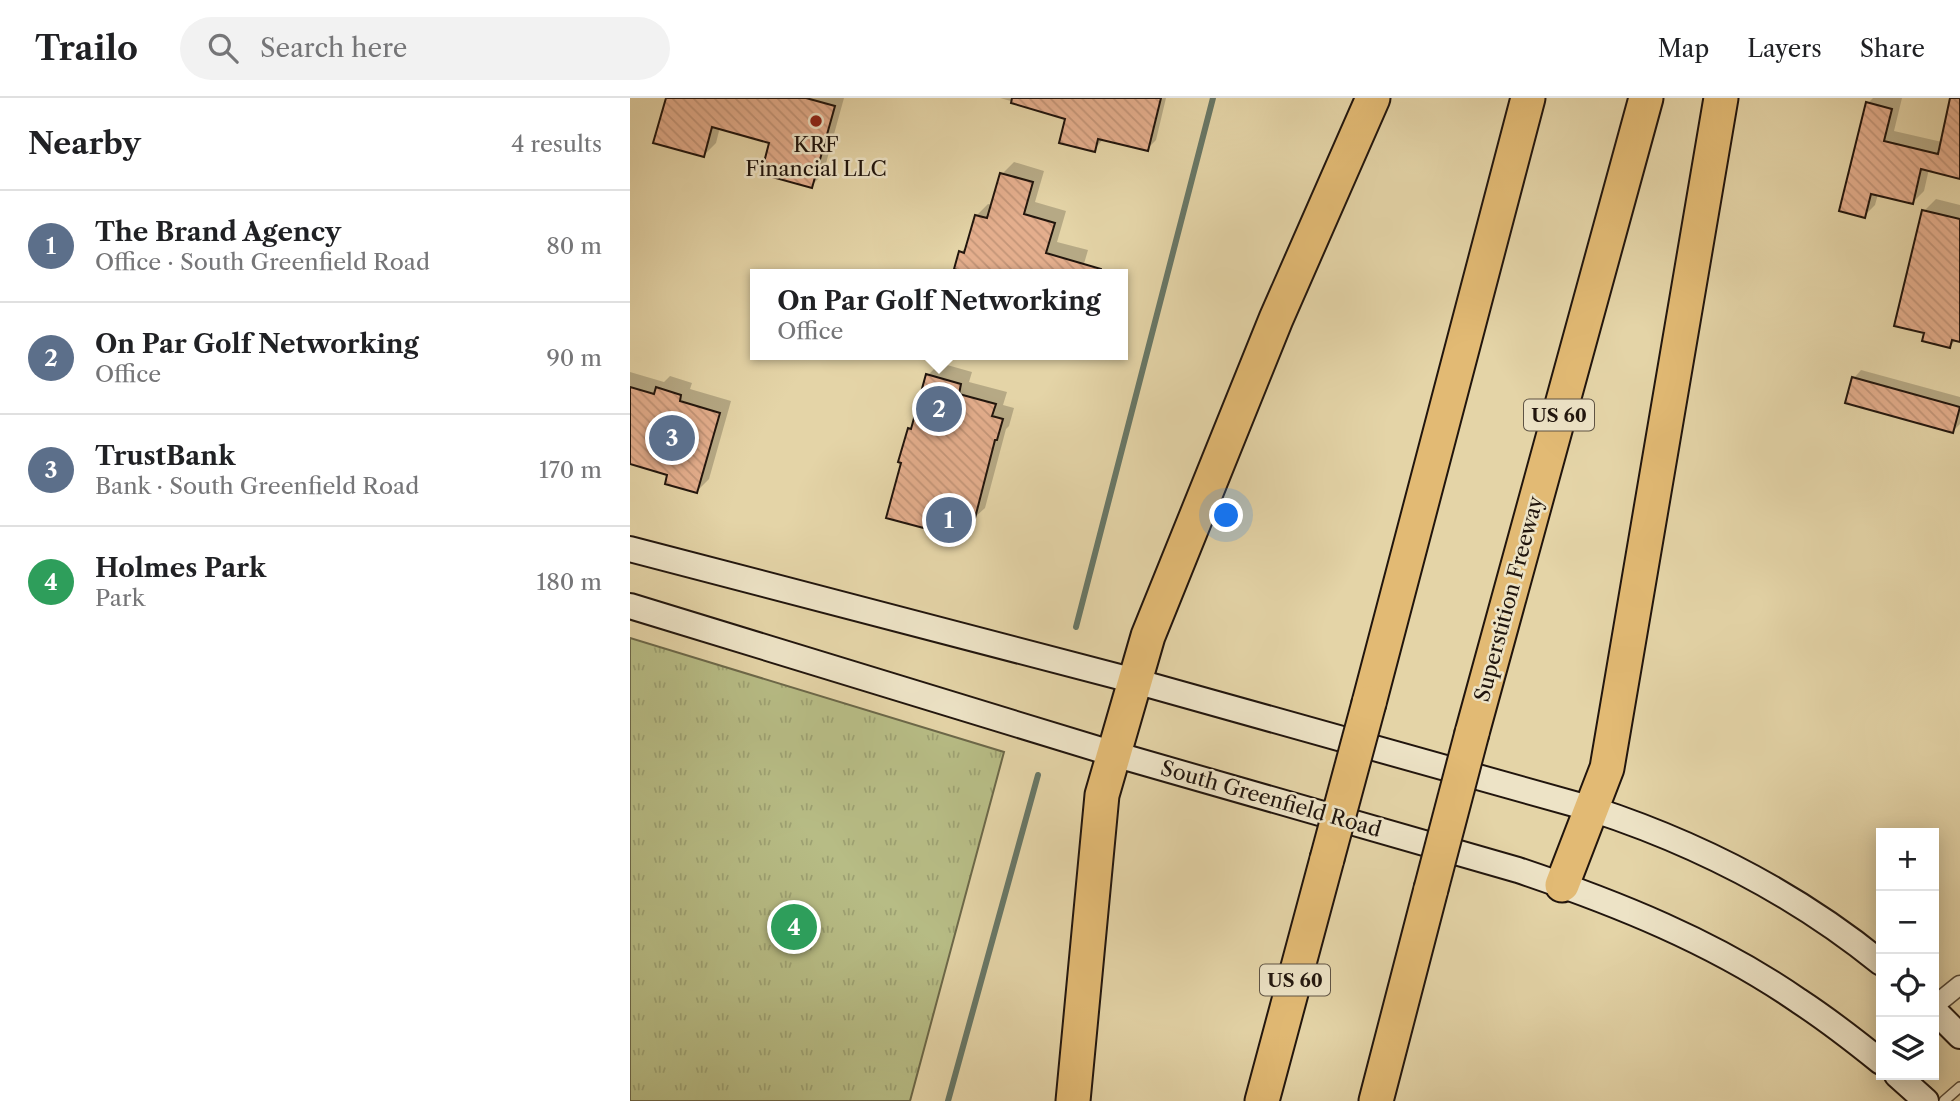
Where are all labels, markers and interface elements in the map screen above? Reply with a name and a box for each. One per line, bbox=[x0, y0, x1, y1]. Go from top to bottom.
search box bbox=[180, 17, 670, 80]
text: Trailo bbox=[35, 28, 138, 69]
icon: search bbox=[204, 29, 242, 67]
text: Search here bbox=[260, 32, 407, 64]
text: Map bbox=[1658, 34, 1709, 63]
text: Layers bbox=[1747, 34, 1822, 63]
text: Share bbox=[1860, 34, 1925, 63]
marker: KRF Financial LLC bbox=[808, 113, 824, 129]
text: Nearby bbox=[28, 125, 141, 162]
text: 4 results bbox=[511, 130, 602, 158]
place label: KRF Financial LLC bbox=[745, 132, 887, 181]
text: The Brand Agency bbox=[95, 216, 341, 248]
text: 1 bbox=[46, 232, 56, 260]
text: 80 m bbox=[546, 232, 602, 260]
text: Office · South Greenfield Road bbox=[95, 248, 430, 276]
popup bbox=[750, 269, 1128, 360]
text: On Par Golf Networking bbox=[777, 285, 1101, 317]
text: Office bbox=[777, 317, 843, 345]
text: On Par Golf Networking bbox=[95, 328, 419, 360]
text: 2 bbox=[44, 344, 58, 372]
text: 90 m bbox=[546, 344, 602, 372]
text: Office bbox=[95, 360, 161, 388]
pin: 2 bbox=[916, 383, 962, 435]
road number: US 60 bbox=[1524, 400, 1594, 430]
pin: 3 bbox=[649, 412, 695, 464]
text: TrustBank bbox=[95, 440, 235, 472]
text: 3 bbox=[45, 456, 58, 484]
text: 170 m bbox=[539, 456, 602, 484]
text: Bank · South Greenfield Road bbox=[95, 472, 419, 500]
street label: Superstition Freeway bbox=[1469, 493, 1548, 704]
pin: 1 bbox=[926, 494, 972, 546]
your location bbox=[1209, 498, 1243, 532]
text: Holmes Park bbox=[95, 552, 266, 584]
text: 4 bbox=[44, 568, 58, 596]
text: 180 m bbox=[537, 568, 602, 596]
text: Park bbox=[95, 584, 145, 612]
street label: South Greenfield Road bbox=[1158, 755, 1384, 842]
map controls bbox=[1876, 828, 1939, 1080]
button: + bbox=[1876, 828, 1939, 891]
button: − bbox=[1876, 891, 1939, 954]
pin: 4 bbox=[771, 901, 817, 953]
button: locate bbox=[1876, 954, 1939, 1017]
road number: US 60 bbox=[1260, 964, 1330, 996]
button: layers bbox=[1876, 1017, 1939, 1080]

